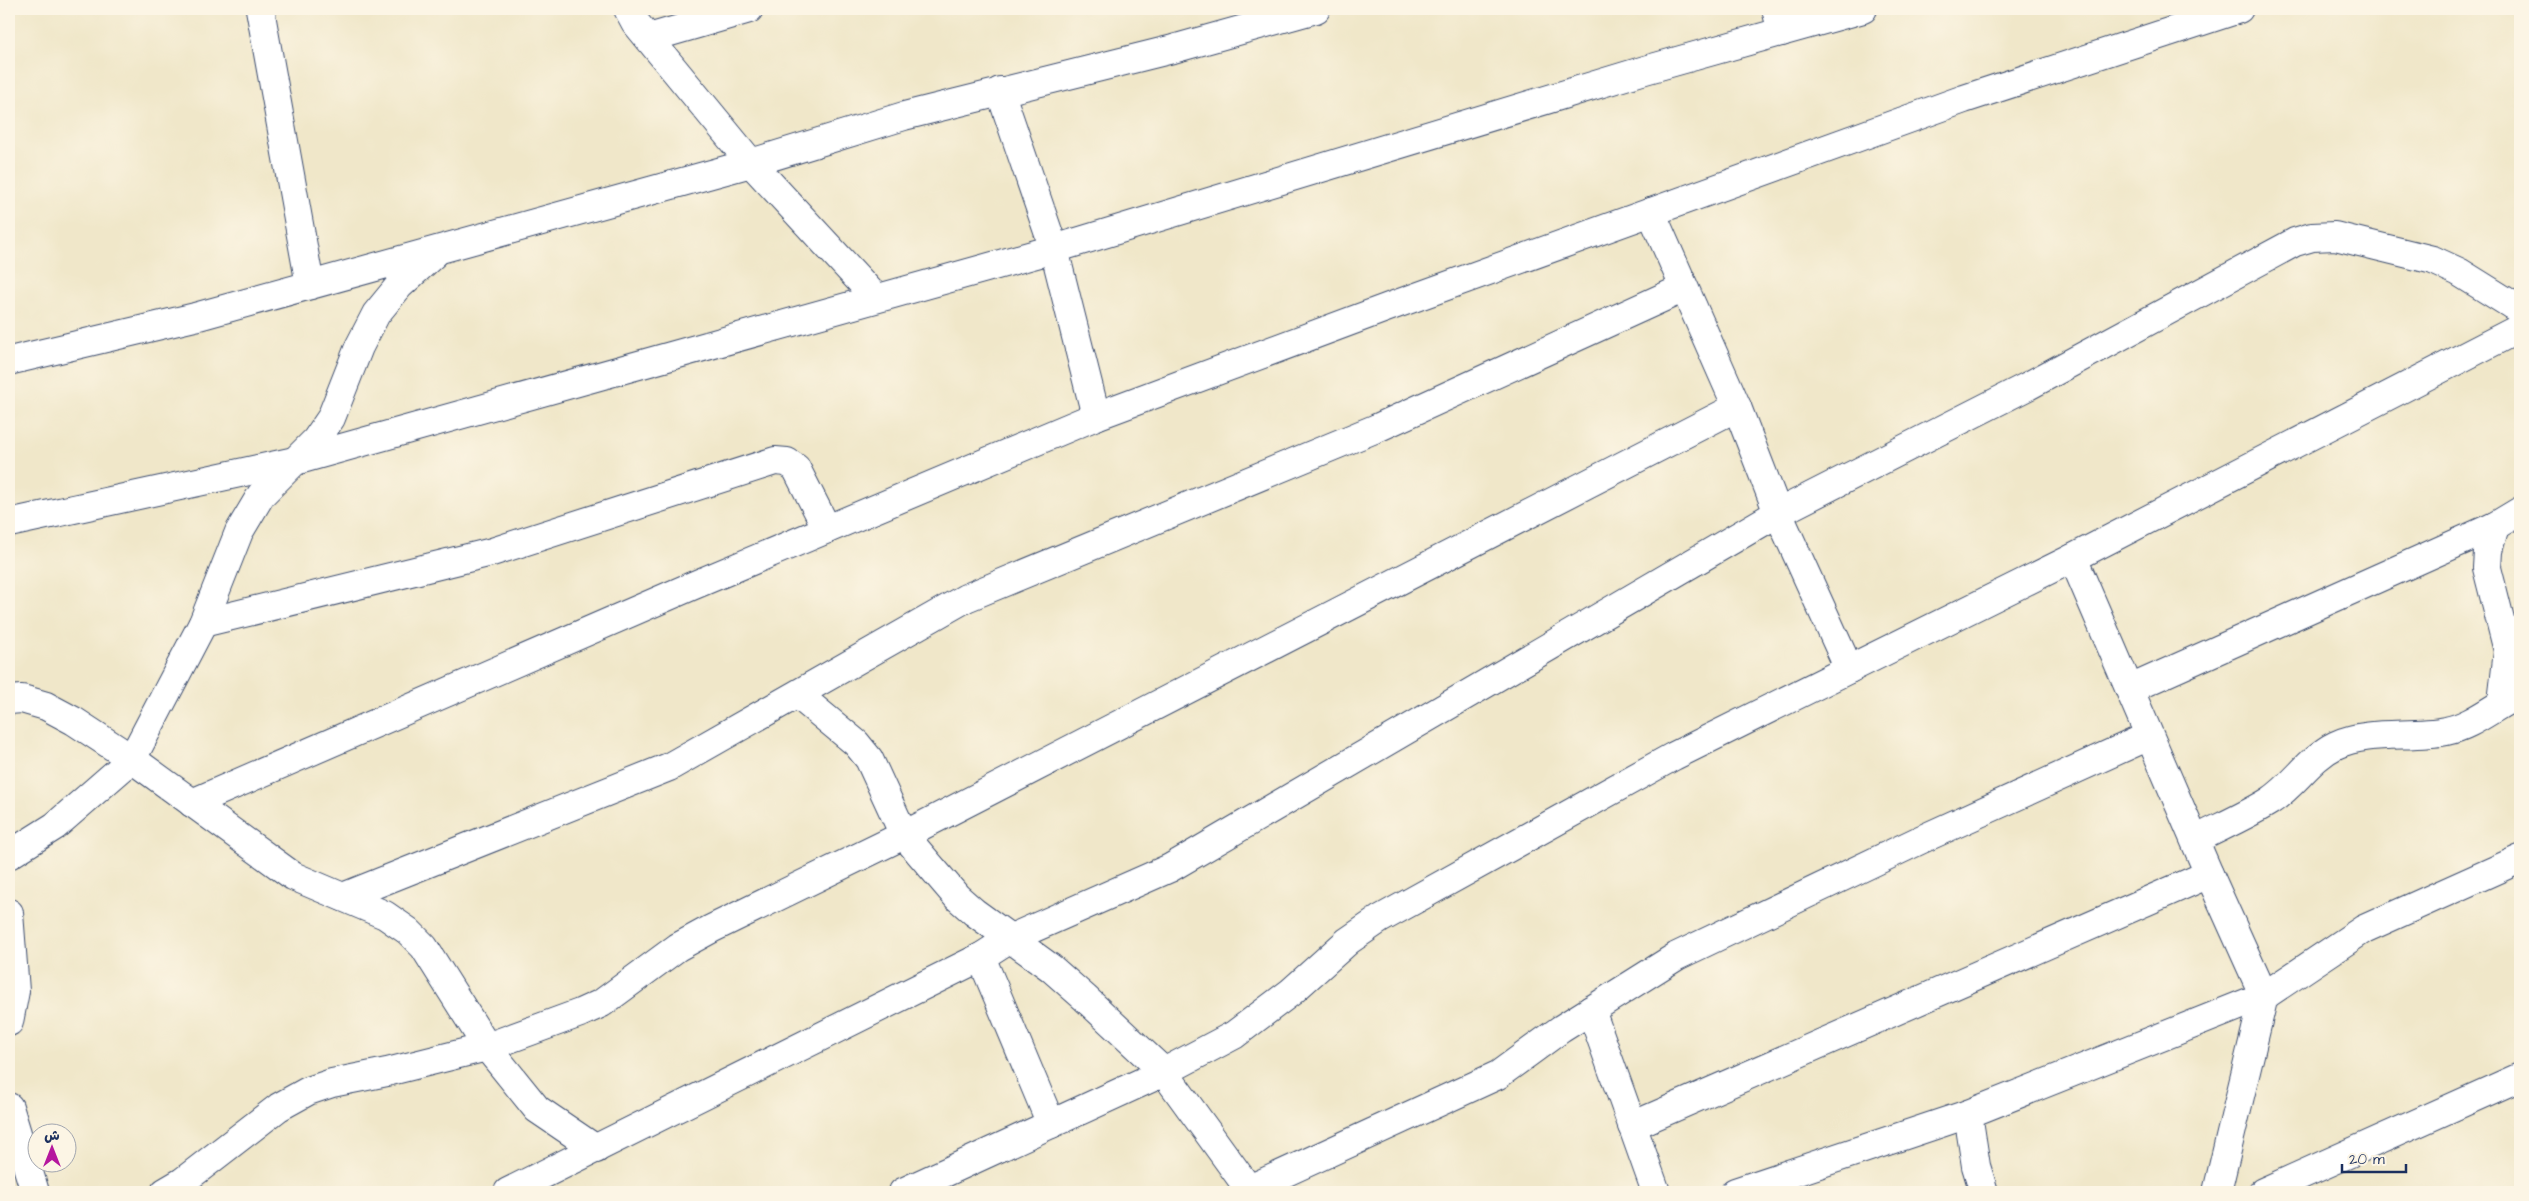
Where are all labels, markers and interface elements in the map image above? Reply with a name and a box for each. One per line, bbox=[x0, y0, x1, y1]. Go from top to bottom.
north arrow bbox=[28, 1124, 78, 1174]
text: ش bbox=[44, 1126, 60, 1146]
scale bar bbox=[2342, 1141, 2405, 1173]
text: 20 m bbox=[2349, 1149, 2385, 1170]

